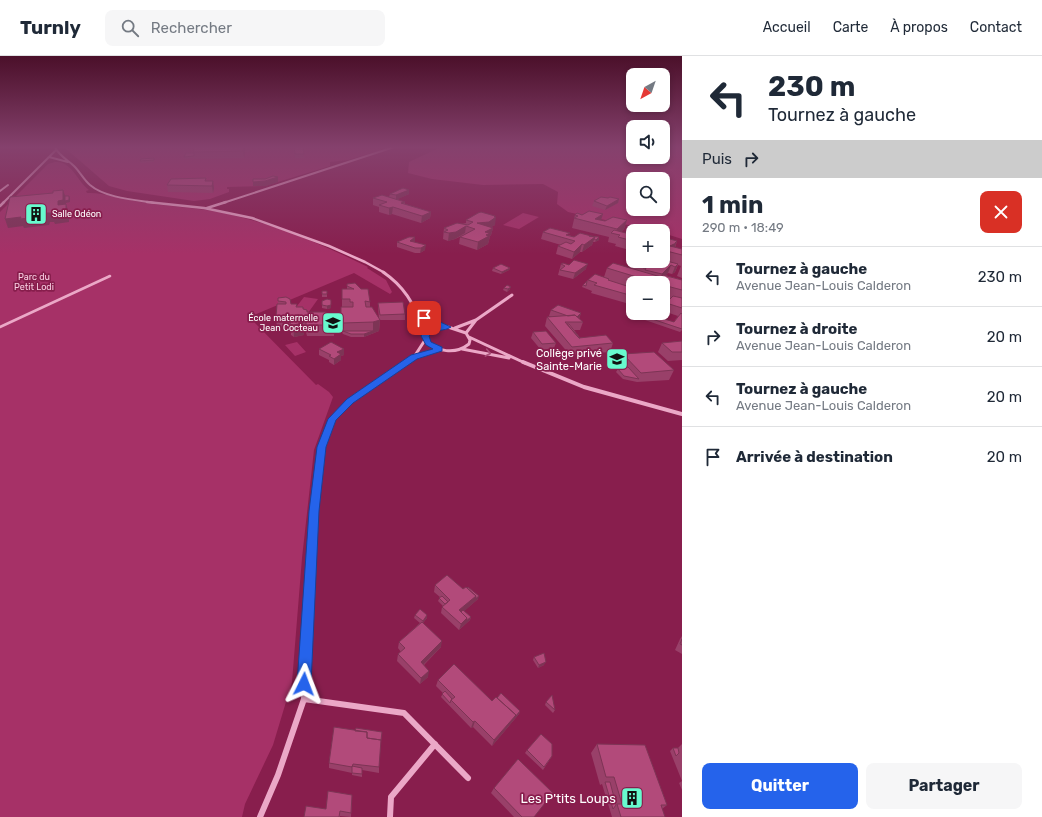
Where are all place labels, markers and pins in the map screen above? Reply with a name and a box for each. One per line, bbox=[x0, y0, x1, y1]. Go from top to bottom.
building icon: Salle Odéon bbox=[23, 201, 49, 227]
place label: Salle Odéon bbox=[52, 209, 101, 219]
pin bbox=[407, 301, 441, 335]
school or university icon: École maternelle Jean Cocteau bbox=[320, 310, 346, 336]
place label: École maternelle Jean Cocteau bbox=[248, 312, 318, 333]
school or university icon: Collège privé Sainte-Marie bbox=[604, 346, 630, 372]
place label: Collège privé Sainte-Marie bbox=[536, 347, 602, 373]
building icon: Les P'tits Loups bbox=[619, 785, 645, 811]
place label: Les P'tits Loups bbox=[521, 791, 616, 806]

